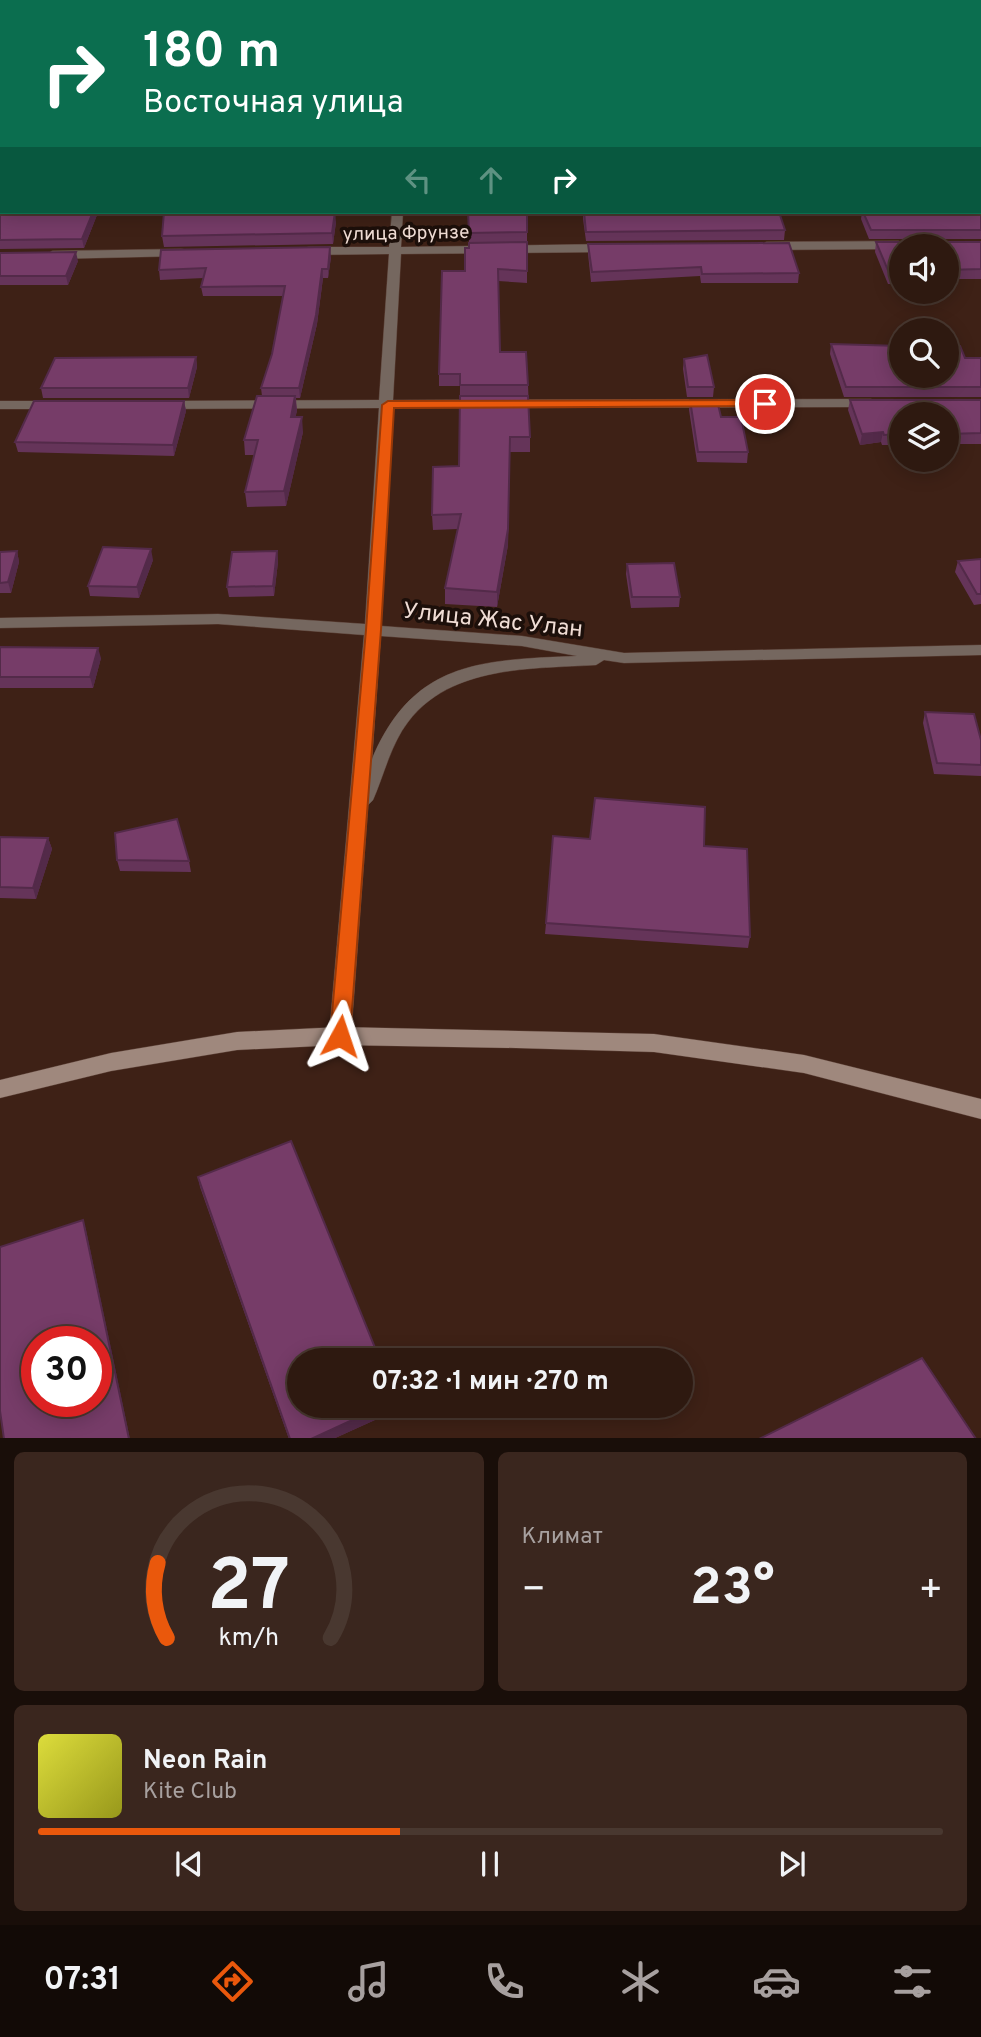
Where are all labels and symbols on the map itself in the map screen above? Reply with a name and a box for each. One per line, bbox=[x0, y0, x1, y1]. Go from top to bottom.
street label: улица Фрунзе bbox=[343, 221, 470, 247]
pin bbox=[735, 374, 795, 434]
street label: Улица Жас Улан bbox=[401, 598, 584, 645]
position arrow bbox=[303, 999, 377, 1073]
speed limit sign: 30 bbox=[21, 1326, 112, 1417]

